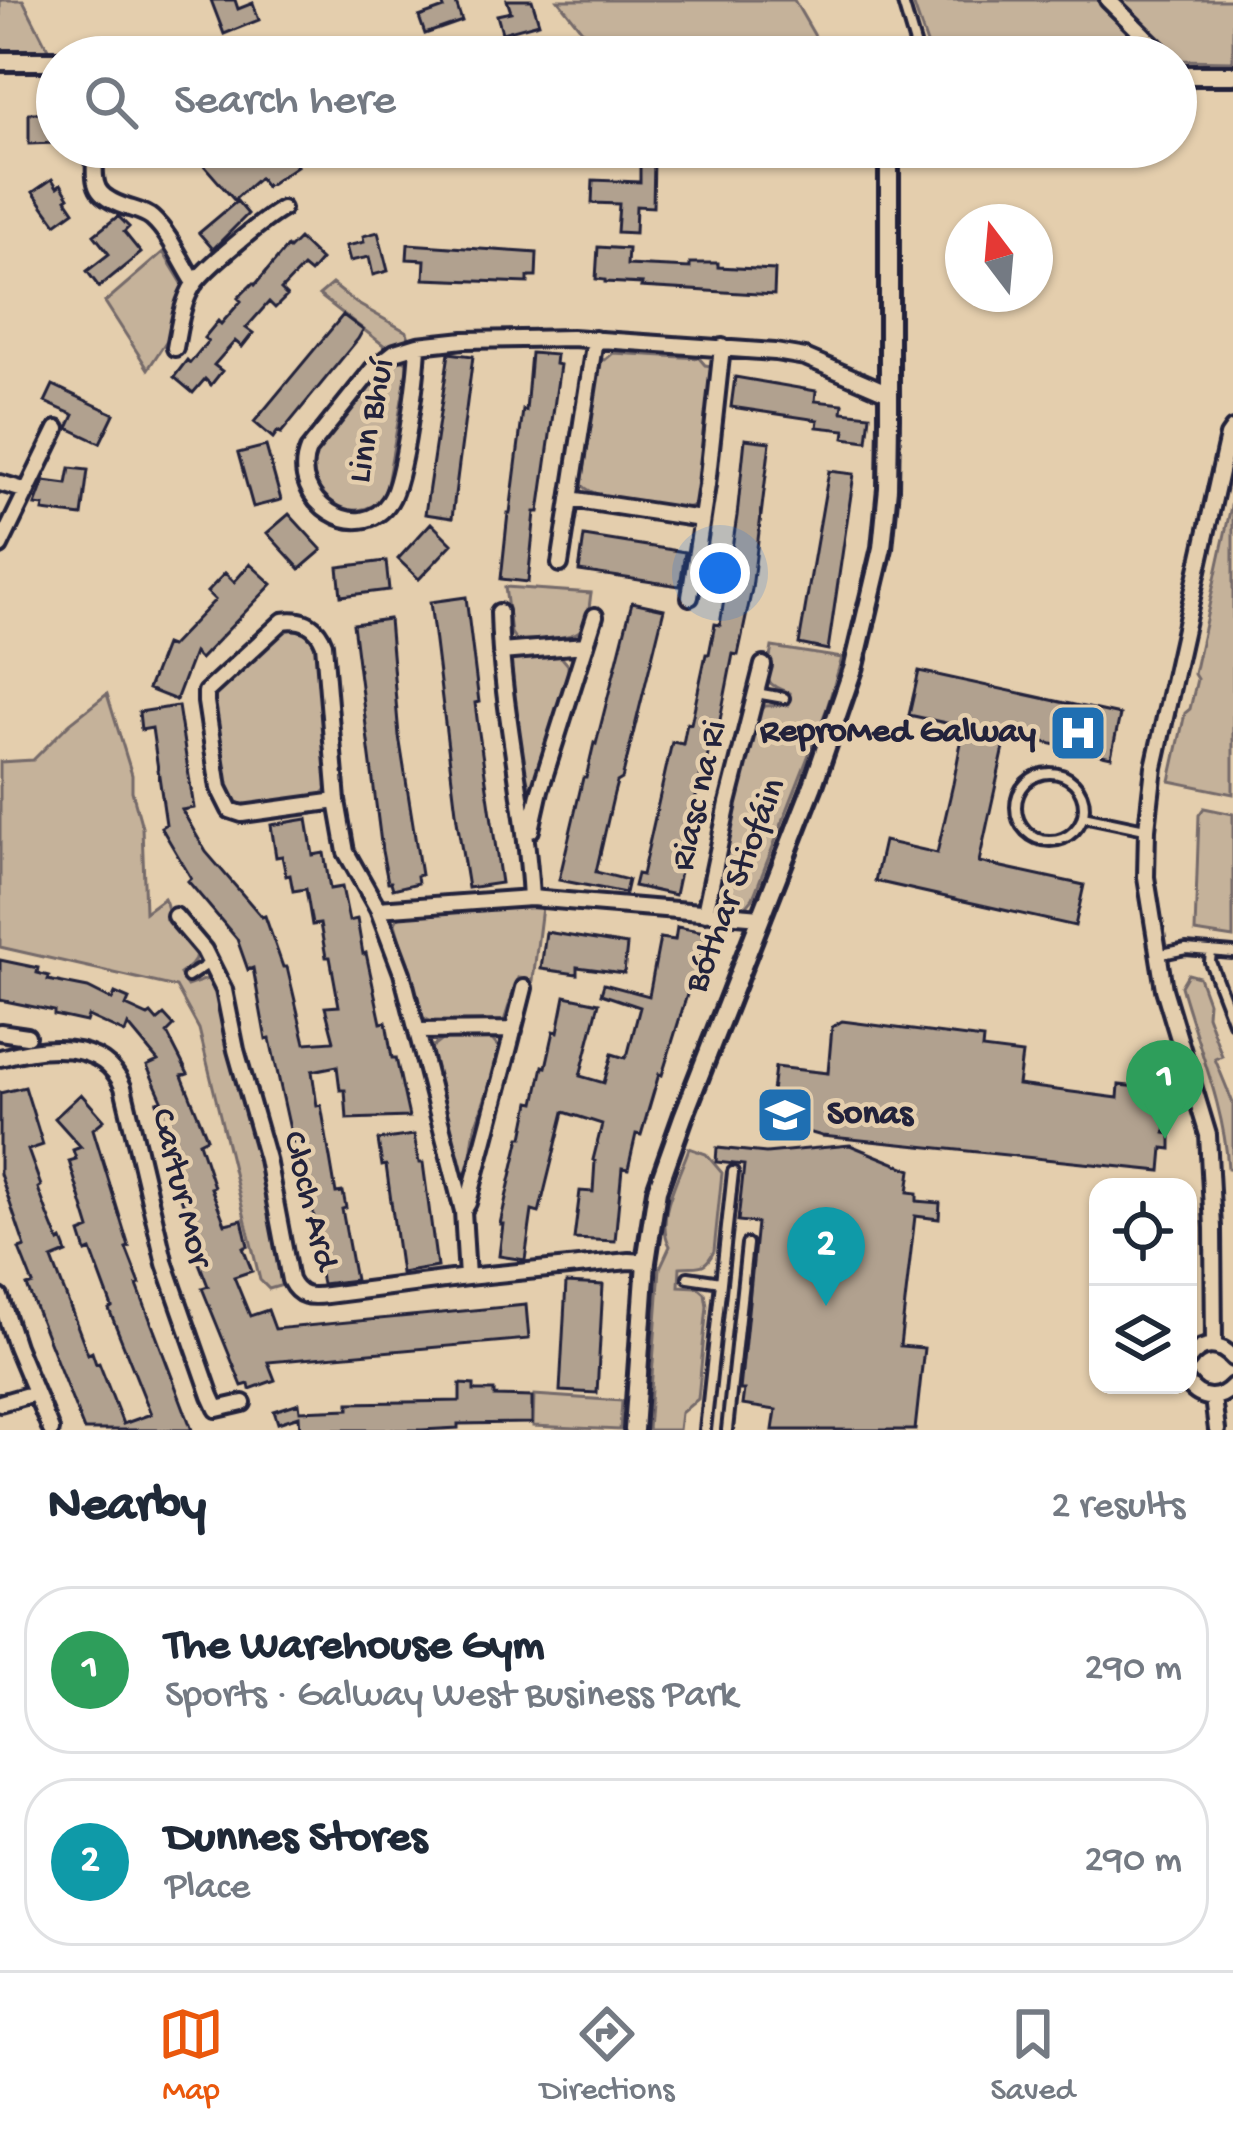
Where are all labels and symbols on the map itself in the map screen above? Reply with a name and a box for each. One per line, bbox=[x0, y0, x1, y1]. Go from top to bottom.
north arrow bbox=[945, 204, 1053, 312]
street label: Linn Bhuí bbox=[340, 354, 406, 487]
your location bbox=[690, 543, 750, 603]
hospital icon: ReproMed Galway bbox=[1047, 702, 1109, 764]
place label: ReproMed Galway bbox=[760, 712, 1036, 755]
street label: Riasc na Ri bbox=[663, 717, 739, 875]
street label: Bóthar Stiofáin bbox=[676, 773, 798, 1000]
pin: 1 bbox=[1126, 1040, 1204, 1139]
school or university icon: Sonas bbox=[754, 1084, 816, 1146]
place label: Sonas bbox=[827, 1094, 914, 1137]
street label: Cartur Mor bbox=[139, 1104, 220, 1275]
street label: Cloch Ard bbox=[270, 1127, 347, 1278]
pin: 2 bbox=[787, 1207, 865, 1306]

